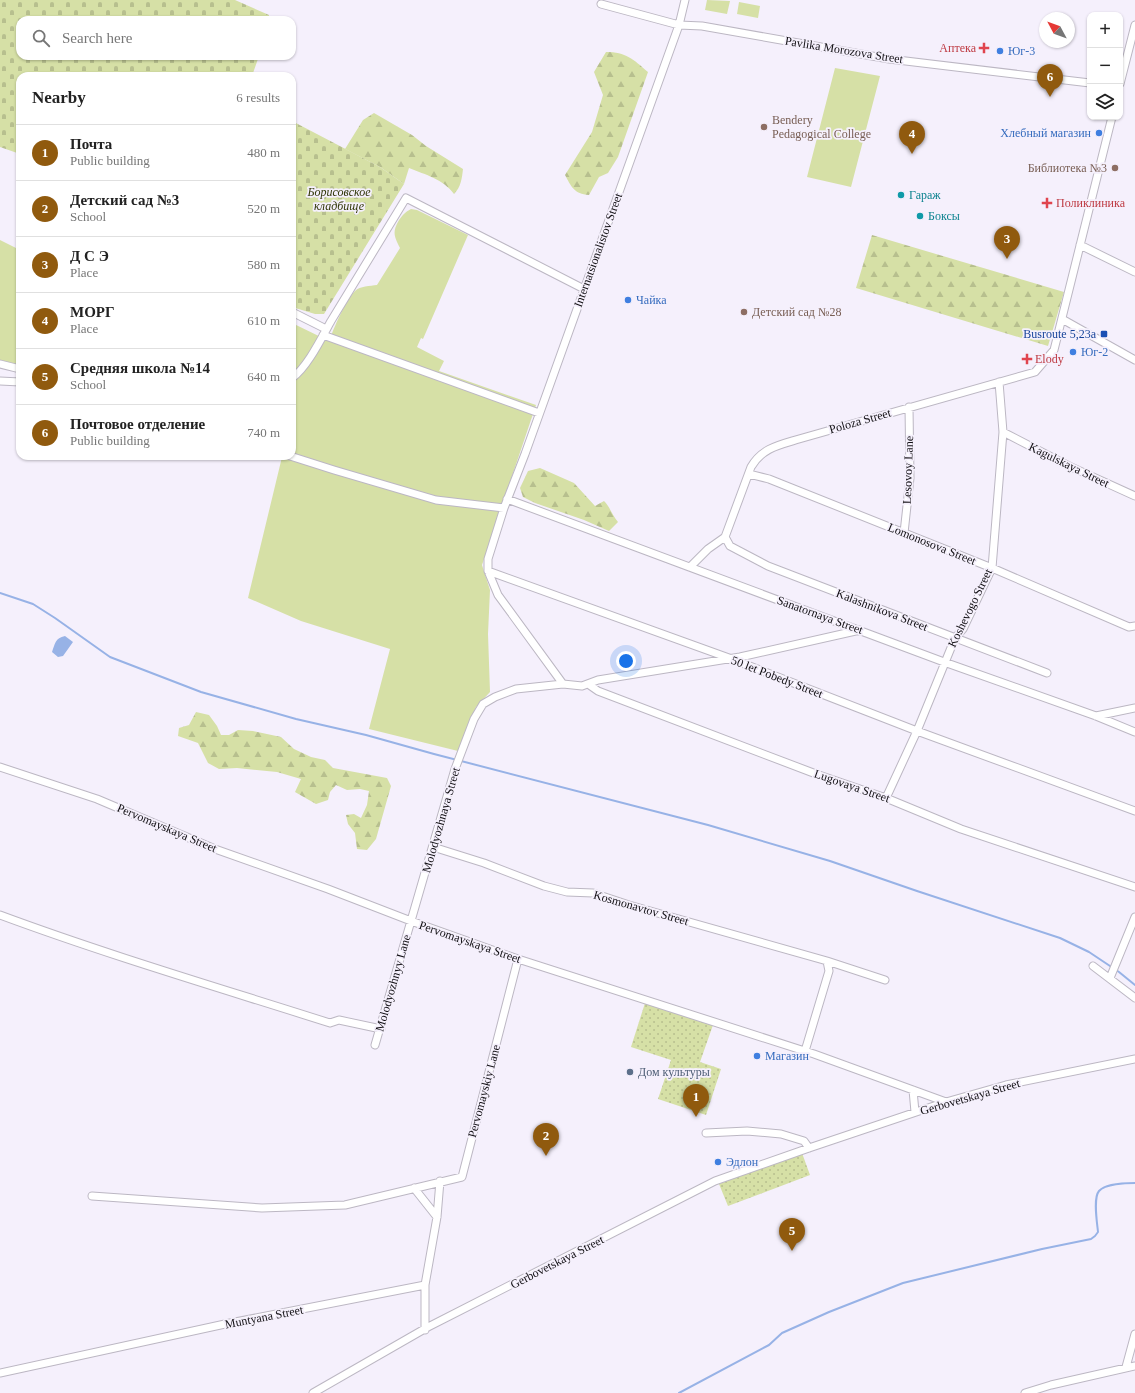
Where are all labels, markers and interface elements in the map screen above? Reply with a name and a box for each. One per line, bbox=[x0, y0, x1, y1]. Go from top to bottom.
north arrow bbox=[1039, 12, 1075, 48]
map controls bbox=[1087, 12, 1123, 120]
button: + bbox=[1087, 12, 1123, 48]
search box bbox=[16, 16, 296, 60]
icon: search bbox=[30, 27, 52, 49]
text: Search here bbox=[62, 30, 132, 46]
street label: Pavlika Morozova Street bbox=[784, 34, 905, 66]
place label: Аптека bbox=[939, 41, 977, 55]
marker: Аптека bbox=[979, 43, 989, 53]
place label: Юг-3 bbox=[1008, 44, 1035, 58]
marker: Юг-3 bbox=[995, 46, 1005, 56]
button: − bbox=[1087, 48, 1123, 84]
pin: 6 bbox=[1037, 64, 1063, 97]
button: layers bbox=[1087, 84, 1123, 120]
text: Nearby bbox=[32, 88, 86, 107]
text: 6 results bbox=[236, 90, 280, 105]
place label: Bendery Pedagogical College bbox=[772, 113, 871, 141]
pin: 4 bbox=[899, 121, 925, 154]
marker: Bendery Pedagogical College bbox=[759, 122, 769, 132]
place label: Хлебный магазин bbox=[1000, 126, 1092, 140]
marker: Хлебный магазин bbox=[1094, 128, 1104, 138]
text: Почта bbox=[70, 136, 112, 152]
text: 1 bbox=[42, 145, 48, 160]
text: 480 m bbox=[247, 145, 280, 160]
text: Public building bbox=[70, 153, 150, 168]
place label: Библиотека №3 bbox=[1028, 161, 1107, 175]
marker: Библиотека №3 bbox=[1110, 163, 1120, 173]
park label: Борисовское кладбище bbox=[307, 185, 371, 213]
place label: Гараж bbox=[909, 188, 941, 202]
street label: Internatsionalistov Street bbox=[571, 190, 625, 309]
marker: Гараж bbox=[896, 190, 906, 200]
text: Детский сад №3 bbox=[70, 192, 179, 208]
place label: Поликлиника bbox=[1056, 196, 1126, 210]
marker: Поликлиника bbox=[1041, 197, 1053, 209]
text: 2 bbox=[42, 201, 48, 216]
text: 520 m bbox=[247, 201, 280, 216]
text: School bbox=[70, 209, 106, 224]
place label: Боксы bbox=[928, 209, 960, 223]
marker: Боксы bbox=[915, 211, 925, 221]
pin: 3 bbox=[994, 226, 1020, 259]
text: Д С Э bbox=[70, 248, 109, 264]
text: 3 bbox=[42, 257, 48, 272]
text: 580 m bbox=[247, 257, 280, 272]
text: Place bbox=[70, 265, 98, 280]
place label: Чайка bbox=[636, 293, 667, 307]
marker: Чайка bbox=[623, 295, 633, 305]
text: МОРГ bbox=[70, 304, 115, 320]
place label: Детский сад №28 bbox=[752, 305, 841, 319]
marker: Детский сад №28 bbox=[739, 307, 749, 317]
text: 4 bbox=[42, 313, 48, 328]
text: 610 m bbox=[247, 313, 280, 328]
text: Place bbox=[70, 321, 98, 336]
place label: Busroute 5,23а bbox=[1023, 327, 1097, 341]
marker: Busroute 5,23а bbox=[1099, 329, 1109, 339]
place label: Юг-2 bbox=[1081, 345, 1108, 359]
marker: Юг-2 bbox=[1068, 347, 1078, 357]
place label: Elody bbox=[1035, 352, 1064, 366]
marker: Elody bbox=[1022, 354, 1032, 364]
text: Средняя школа №14 bbox=[70, 360, 210, 376]
text: 5 bbox=[42, 369, 48, 384]
text: 640 m bbox=[247, 369, 280, 384]
text: School bbox=[70, 377, 106, 392]
street label: Poloza Street bbox=[827, 405, 893, 437]
text: Почтовое отделение bbox=[70, 416, 205, 432]
text: 6 bbox=[42, 425, 48, 440]
text: 740 m bbox=[247, 425, 280, 440]
text: Public building bbox=[70, 433, 150, 448]
street label: Lesovoy Lane bbox=[900, 436, 916, 504]
street label: Kagulskaya Street bbox=[1027, 439, 1112, 491]
street label: Lomonosova Street bbox=[886, 520, 979, 568]
street label: Koshevogo Street bbox=[945, 566, 995, 650]
street label: Kalashnikova Street bbox=[834, 586, 930, 634]
street label: Sanatornaya Street bbox=[775, 593, 865, 637]
your location bbox=[616, 651, 636, 671]
street label: 50 let Pobedy Street bbox=[729, 653, 825, 701]
street label: Molodyozhnaya Street bbox=[419, 765, 463, 874]
street label: Lugovaya Street bbox=[812, 767, 892, 806]
street label: Pervomayskaya Street bbox=[115, 801, 220, 856]
street label: Kosmonavtov Street bbox=[592, 888, 691, 928]
street label: Pervomayskaya Street bbox=[417, 918, 523, 966]
street label: Molodyozhnyy Lane bbox=[372, 933, 414, 1033]
street label: Pervomayskiy Lane bbox=[465, 1043, 503, 1139]
place label: Магазин bbox=[765, 1049, 809, 1063]
marker: Магазин bbox=[752, 1051, 762, 1061]
place label: Дом культуры bbox=[638, 1065, 710, 1079]
marker: Дом культуры bbox=[625, 1067, 635, 1077]
street label: Gerbovetskaya Street bbox=[919, 1076, 1022, 1118]
pin: 1 bbox=[683, 1084, 709, 1117]
pin: 2 bbox=[533, 1123, 559, 1156]
place label: Эдлон bbox=[726, 1155, 759, 1169]
marker: Эдлон bbox=[713, 1157, 723, 1167]
pin: 5 bbox=[779, 1218, 805, 1251]
street label: Gerbovetskaya Street bbox=[508, 1232, 607, 1292]
street label: Muntyana Street bbox=[224, 1302, 305, 1331]

